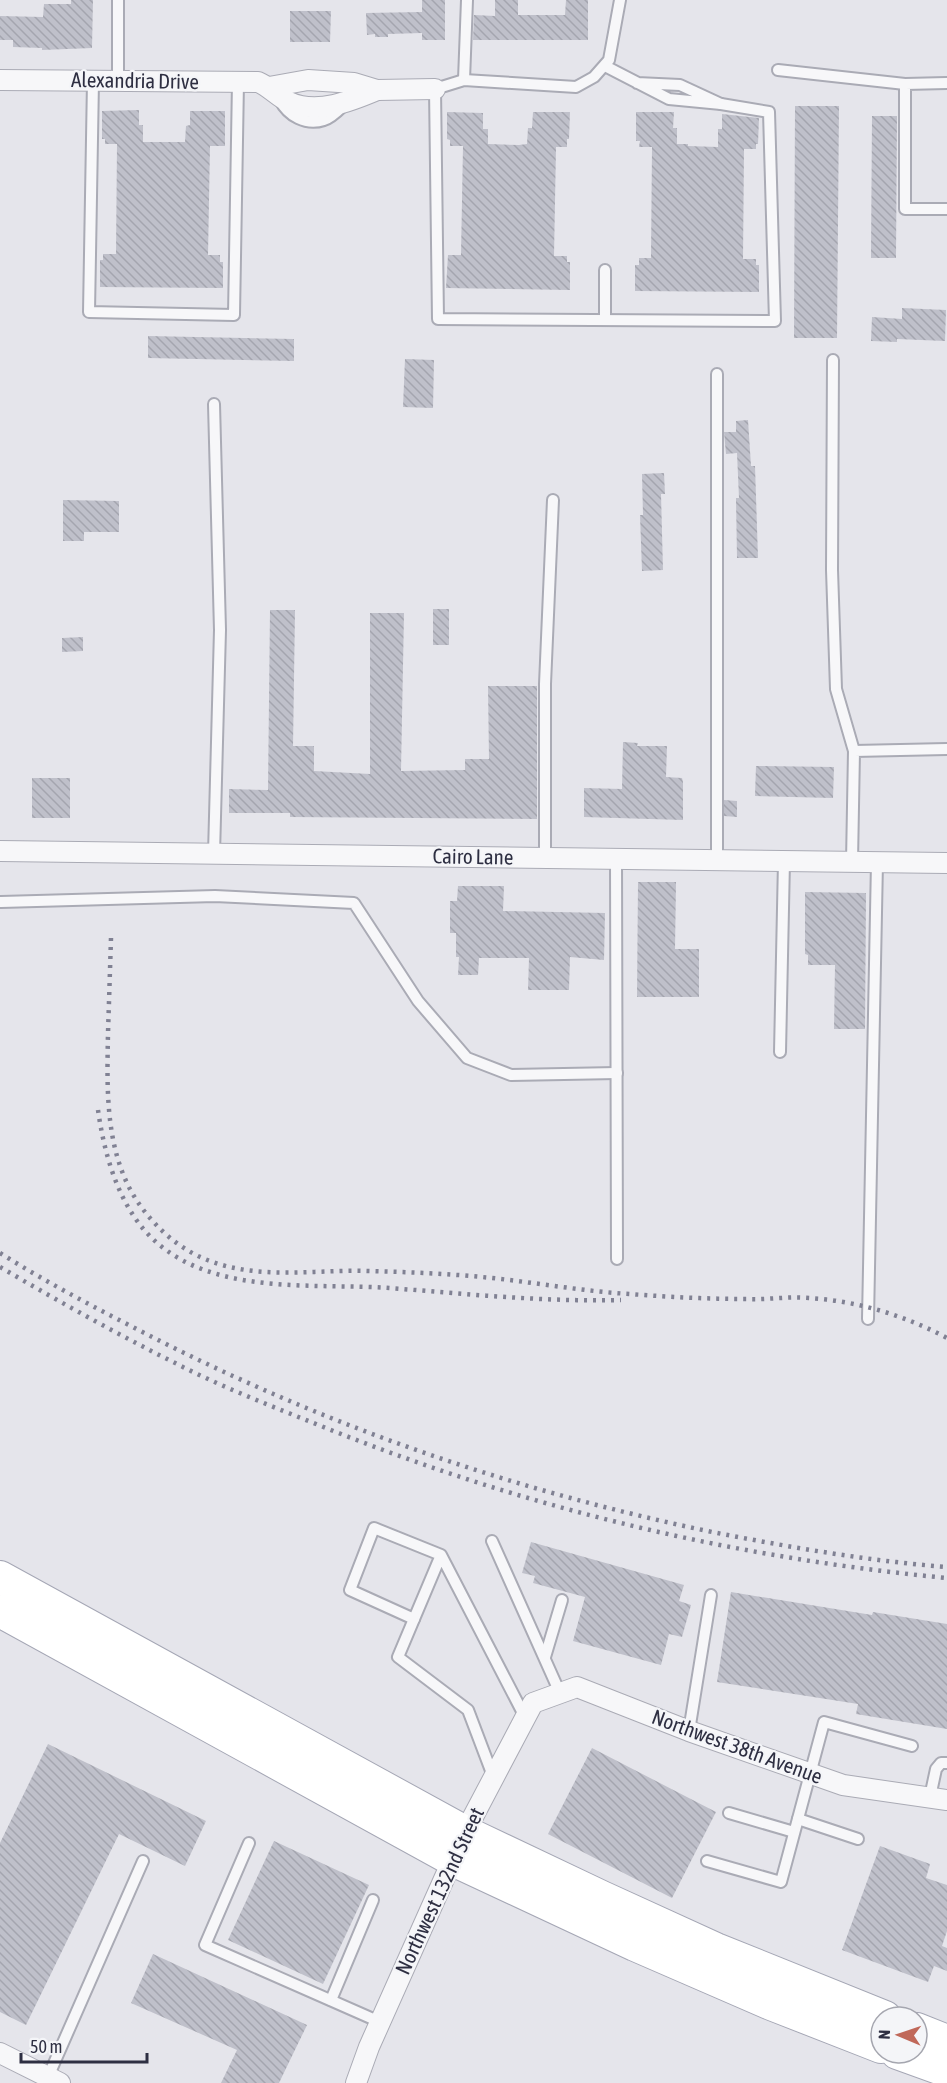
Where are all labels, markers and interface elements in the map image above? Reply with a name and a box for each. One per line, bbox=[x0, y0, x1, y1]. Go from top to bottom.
street label: Alexandria Drive bbox=[71, 67, 199, 93]
street label: Cairo Lane bbox=[433, 843, 514, 869]
street label: Northwest 38th Avenue bbox=[649, 1704, 826, 1788]
street label: Northwest 132nd Street bbox=[390, 1803, 488, 1978]
north arrow bbox=[869, 2005, 929, 2065]
scale bar bbox=[21, 2026, 147, 2064]
text: N bbox=[875, 2029, 893, 2040]
text: 50 m bbox=[30, 2036, 62, 2057]

